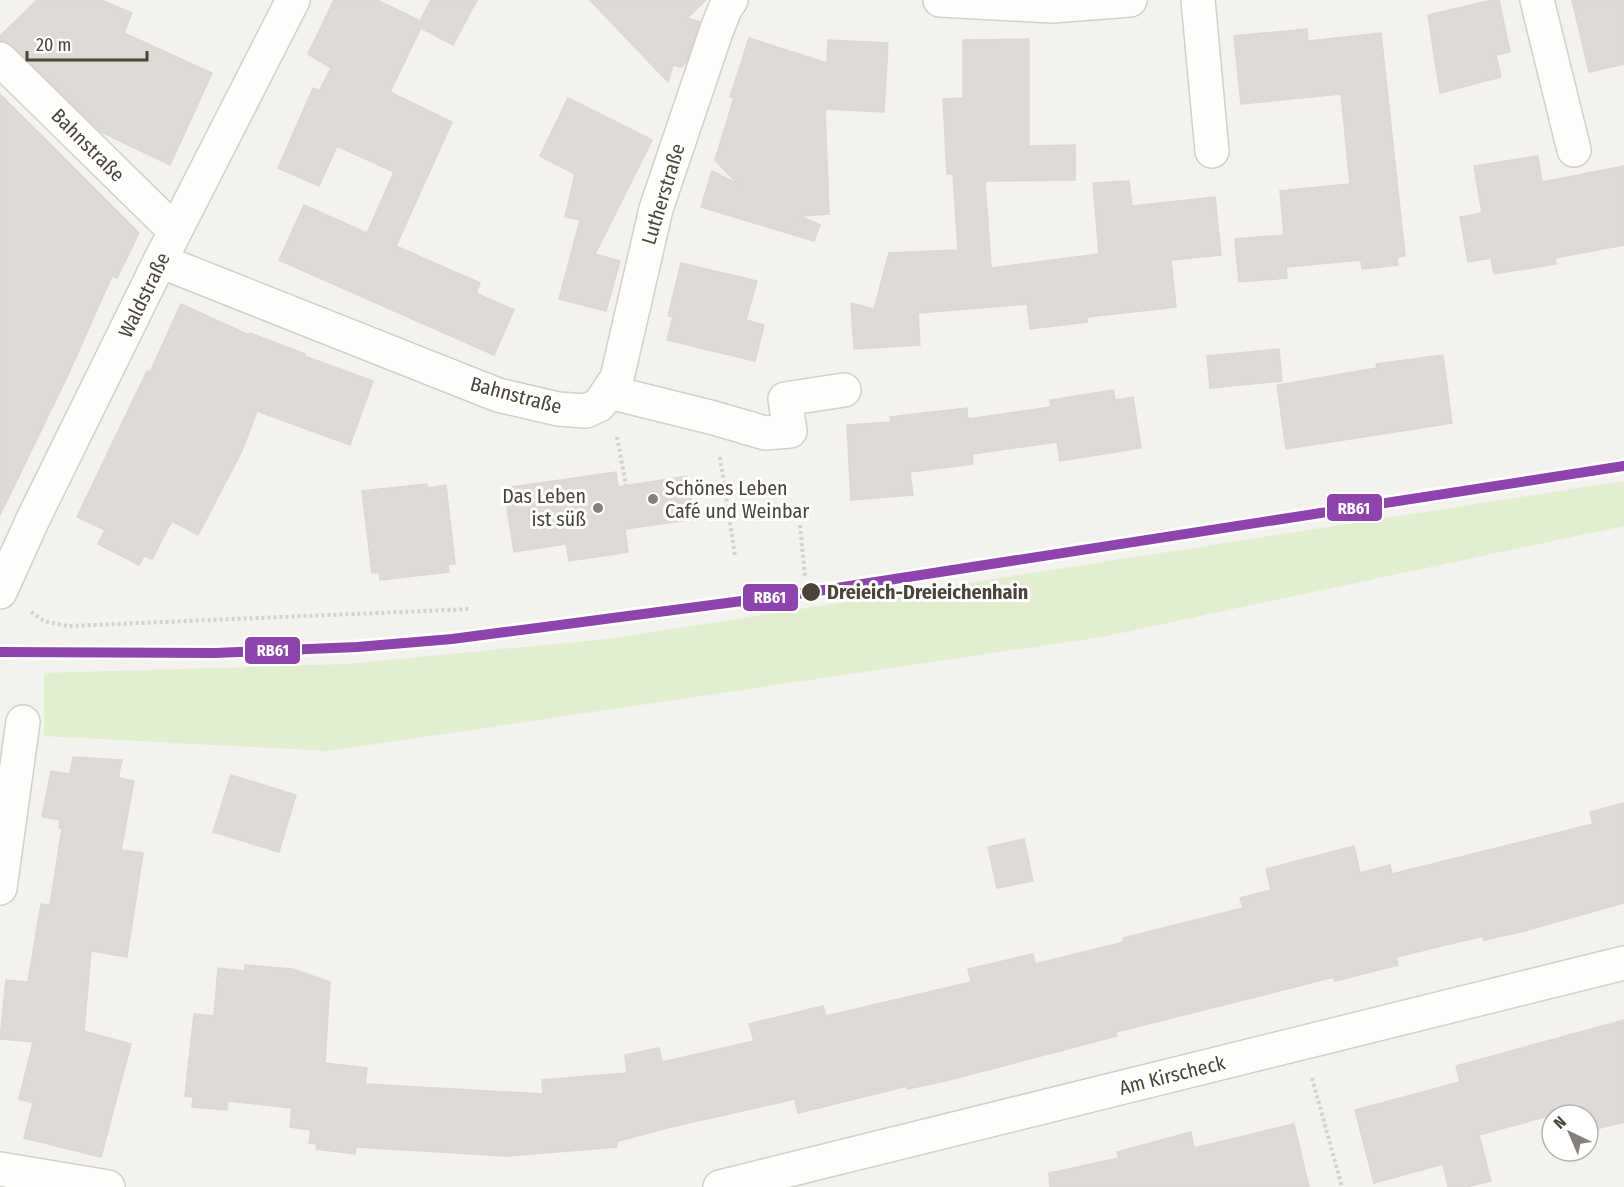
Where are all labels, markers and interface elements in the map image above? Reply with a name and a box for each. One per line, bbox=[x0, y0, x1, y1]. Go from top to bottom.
scale bar bbox=[27, 24, 147, 62]
text: 20 m bbox=[36, 34, 71, 56]
street label: Bahnstraße bbox=[46, 103, 130, 187]
street label: Lutherstraße bbox=[636, 141, 690, 247]
street label: Waldstraße bbox=[113, 249, 175, 341]
street label: Bahnstraße bbox=[468, 371, 564, 419]
place label: Schönes Leben Café und Weinbar bbox=[665, 476, 809, 523]
place label: Das Leben ist süß bbox=[502, 484, 586, 531]
marker: Schönes Leben Café und Weinbar bbox=[646, 492, 660, 506]
line badge: RB61 bbox=[1326, 493, 1383, 522]
text: RB61 bbox=[1338, 499, 1370, 518]
marker: Das Leben ist süß bbox=[591, 501, 605, 515]
place label: Dreieich-Dreieichenhain bbox=[827, 580, 1028, 604]
marker: Dreieich-Dreieichenhain bbox=[800, 581, 822, 603]
line badge: RB61 bbox=[742, 583, 799, 612]
text: RB61 bbox=[754, 588, 786, 607]
line badge: RB61 bbox=[244, 636, 301, 665]
text: RB61 bbox=[257, 641, 289, 660]
street label: Am Kirscheck bbox=[1117, 1050, 1228, 1100]
north arrow bbox=[1540, 1103, 1600, 1163]
text: N bbox=[1550, 1112, 1570, 1133]

